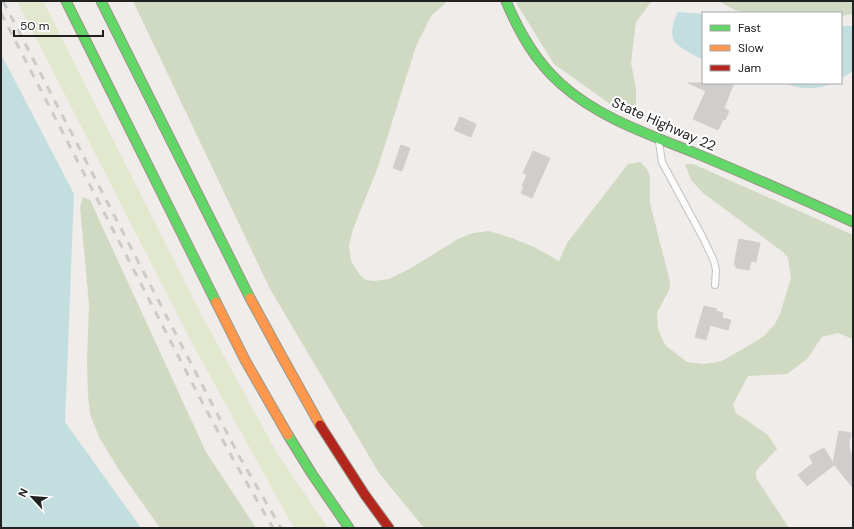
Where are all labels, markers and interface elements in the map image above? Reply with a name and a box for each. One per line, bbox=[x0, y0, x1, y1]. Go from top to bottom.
scale bar bbox=[14, 12, 103, 38]
legend bbox=[702, 12, 842, 84]
text: 50 m bbox=[20, 18, 49, 34]
text: Fast bbox=[738, 20, 761, 36]
text: Slow bbox=[738, 40, 764, 56]
text: Jam bbox=[738, 60, 761, 76]
street label: State Highway 22 bbox=[609, 93, 719, 155]
north arrow bbox=[12, 477, 52, 517]
text: N bbox=[15, 486, 31, 499]

